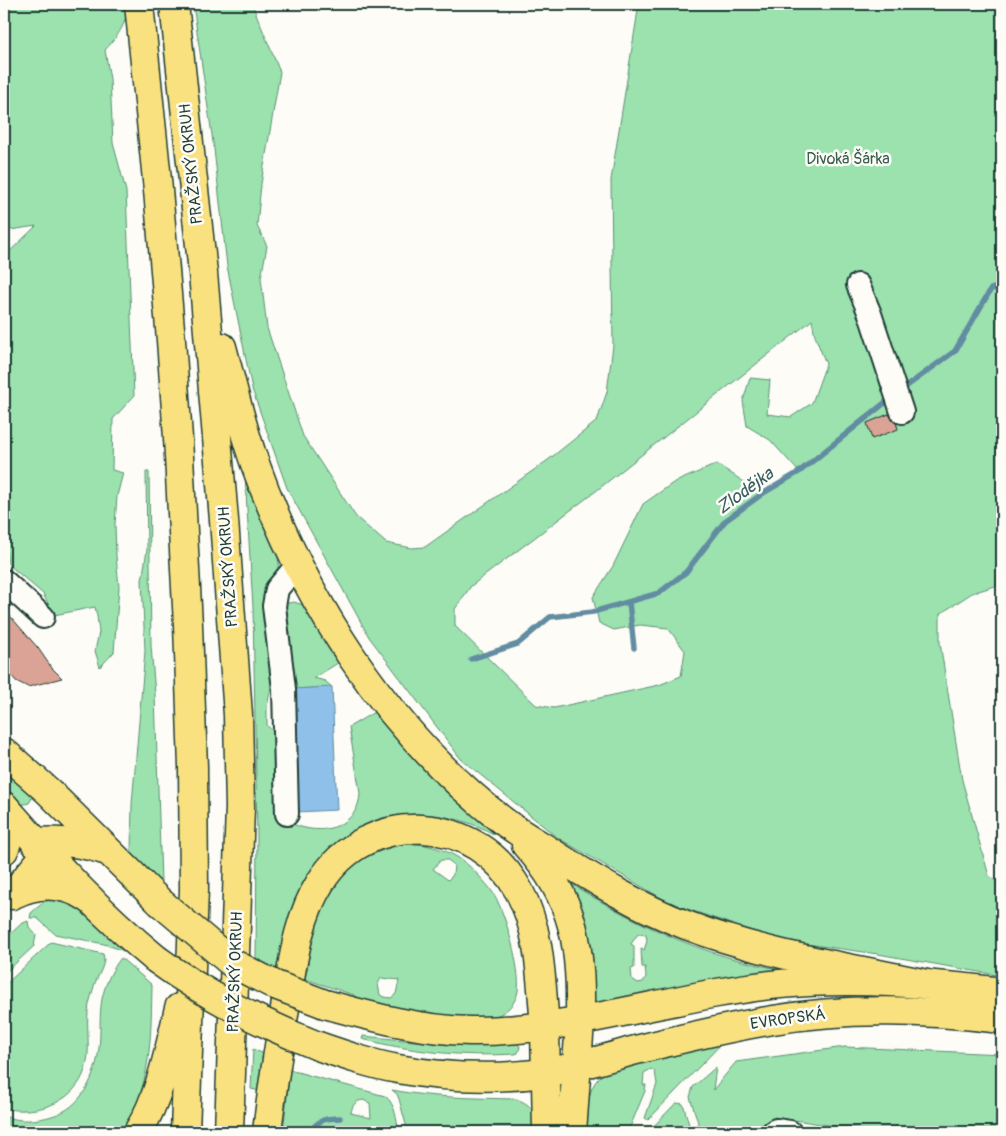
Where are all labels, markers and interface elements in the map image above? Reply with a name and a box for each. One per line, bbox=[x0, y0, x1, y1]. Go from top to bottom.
street label: PRAŽSKÝ OKRUH bbox=[175, 103, 207, 225]
park label: Divoká Šárka bbox=[806, 148, 890, 169]
water label: Zlodějka bbox=[712, 462, 779, 519]
street label: PRAŽSKÝ OKRUH bbox=[214, 506, 242, 628]
street label: PRAŽSKÝ OKRUH bbox=[223, 911, 247, 1033]
street label: EVROPSKÁ bbox=[749, 1004, 827, 1034]

